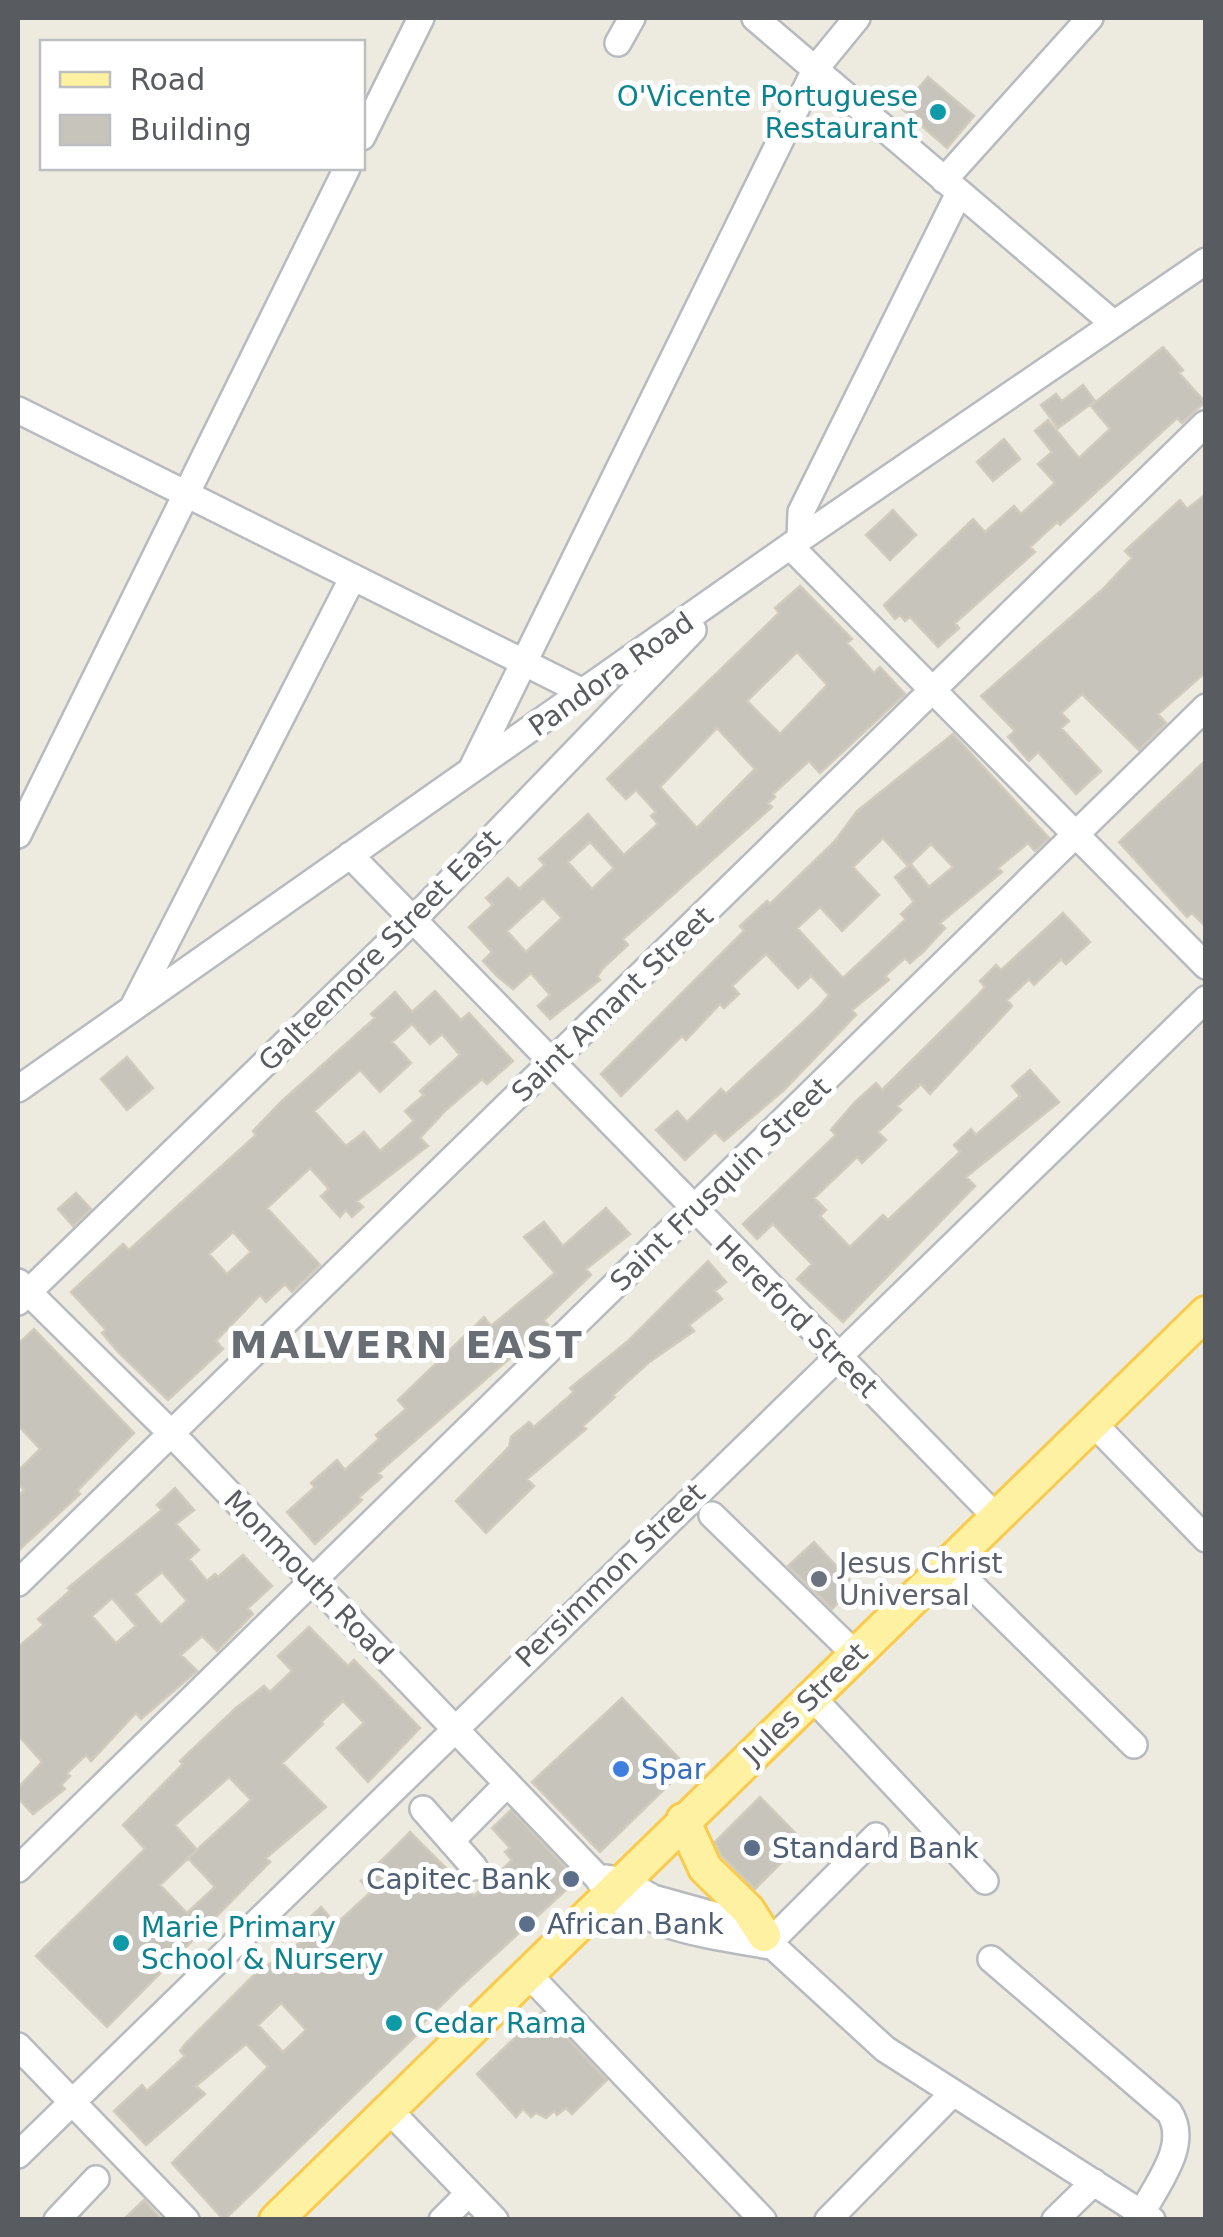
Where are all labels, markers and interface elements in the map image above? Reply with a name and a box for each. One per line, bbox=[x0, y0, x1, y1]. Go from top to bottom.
legend bbox=[40, 40, 365, 170]
text: Road bbox=[130, 62, 205, 97]
place label: O'Vicente Portuguese Restaurant bbox=[617, 80, 918, 145]
marker: O'Vicente Portuguese Restaurant bbox=[927, 101, 949, 123]
text: Building bbox=[130, 112, 252, 147]
street label: Pandora Road bbox=[523, 605, 700, 743]
street label: Galteemore Street East bbox=[252, 823, 507, 1078]
street label: Saint Amant Street bbox=[505, 900, 720, 1109]
street label: Saint Frusquin Street bbox=[603, 1071, 837, 1298]
street label: Hereford Street bbox=[709, 1228, 885, 1404]
district label: MALVERN EAST bbox=[230, 1323, 584, 1367]
street label: Persimmon Street bbox=[509, 1477, 712, 1674]
street label: Monmouth Road bbox=[217, 1483, 400, 1671]
place label: Jesus Christ Universal bbox=[837, 1547, 1002, 1612]
marker: Jesus Christ Universal bbox=[808, 1568, 830, 1590]
street label: Jules Street bbox=[735, 1636, 874, 1772]
place label: Spar bbox=[641, 1753, 706, 1786]
marker: Spar bbox=[610, 1758, 632, 1780]
place label: Standard Bank bbox=[772, 1832, 979, 1865]
marker: Standard Bank bbox=[741, 1837, 763, 1859]
place label: Capitec Bank bbox=[366, 1863, 552, 1896]
marker: Capitec Bank bbox=[560, 1868, 582, 1890]
place label: African Bank bbox=[547, 1908, 725, 1941]
place label: Marie Primary School & Nursery bbox=[141, 1911, 384, 1976]
marker: African Bank bbox=[516, 1913, 538, 1935]
marker: Marie Primary School & Nursery bbox=[110, 1932, 132, 1954]
place label: Cedar Rama bbox=[414, 2007, 587, 2040]
marker: Cedar Rama bbox=[383, 2012, 405, 2034]

